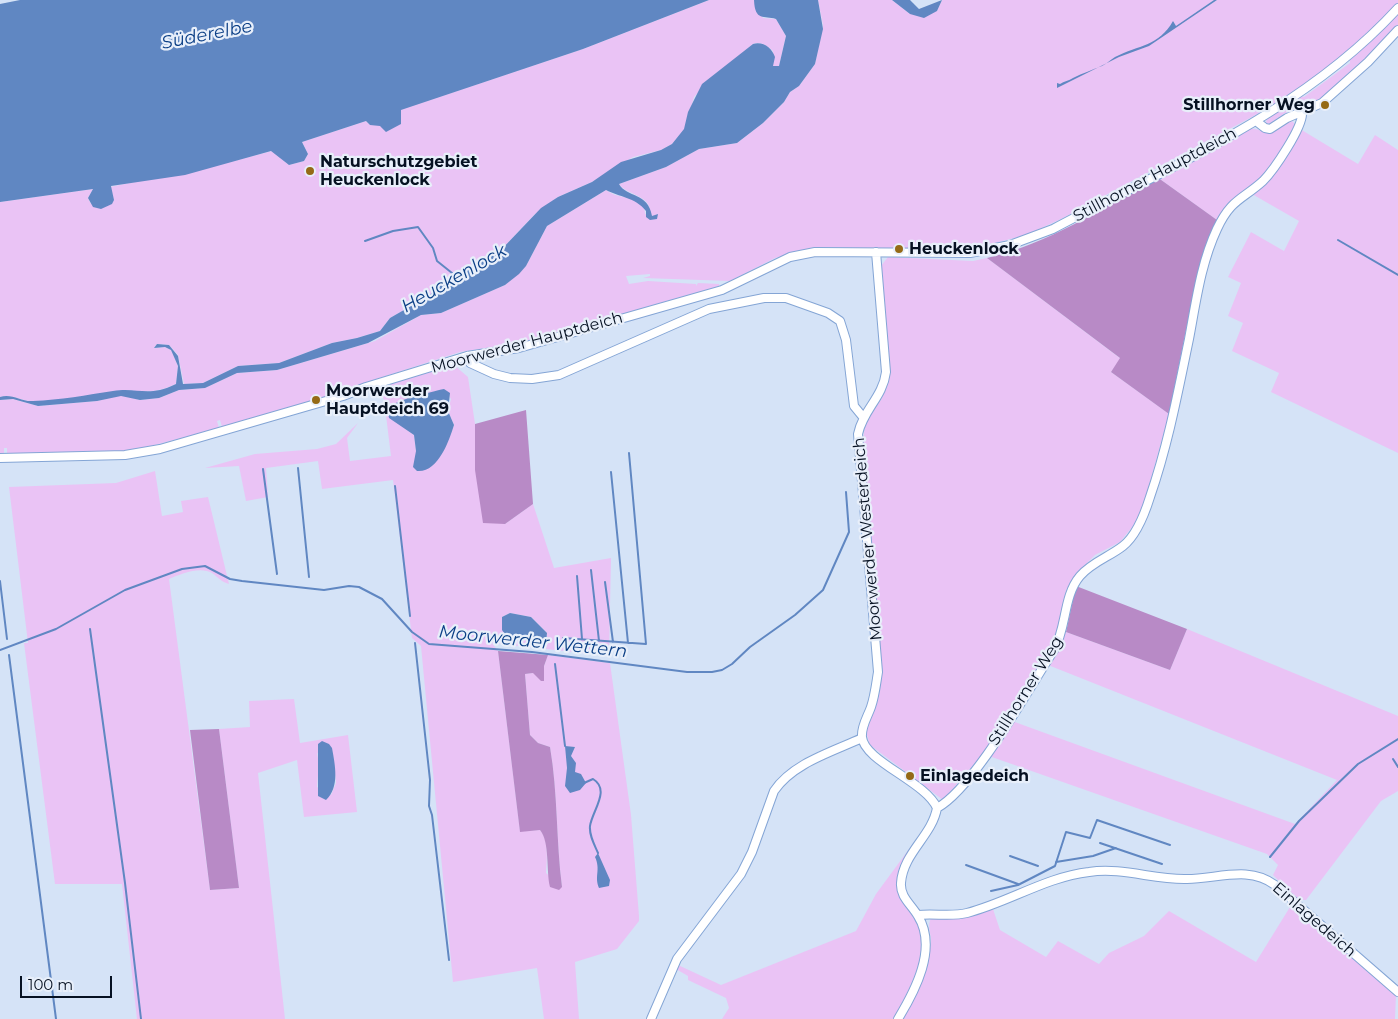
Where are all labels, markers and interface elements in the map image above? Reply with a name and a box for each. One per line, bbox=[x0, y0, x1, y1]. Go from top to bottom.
water label: Süderelbe bbox=[160, 16, 254, 54]
place label: Stillhorner Weg bbox=[1183, 95, 1315, 115]
marker: Stillhorner Weg bbox=[1319, 99, 1331, 111]
street label: Stillhorner Hauptdeich bbox=[1070, 124, 1240, 226]
place label: Naturschutzgebiet Heuckenlock bbox=[320, 152, 477, 190]
marker: Naturschutzgebiet Heuckenlock bbox=[304, 165, 316, 177]
place label: Heuckenlock bbox=[909, 239, 1019, 259]
water label: Heuckenlock bbox=[398, 240, 510, 318]
marker: Heuckenlock bbox=[893, 243, 905, 255]
street label: Moorwerder Hauptdeich bbox=[429, 308, 625, 378]
place label: Moorwerder Hauptdeich 69 bbox=[326, 381, 449, 419]
marker: Moorwerder Hauptdeich 69 bbox=[310, 394, 322, 406]
street label: Moorwerder Westerdeich bbox=[850, 437, 886, 641]
water label: Moorwerder Wettern bbox=[438, 621, 628, 663]
street label: Stillhorner Weg bbox=[985, 633, 1067, 749]
place label: Einlagedeich bbox=[920, 766, 1029, 786]
marker: Einlagedeich bbox=[904, 770, 916, 782]
street label: Einlagedeich bbox=[1268, 878, 1360, 962]
scale bar bbox=[22, 966, 115, 998]
text: 100 m bbox=[28, 975, 73, 994]

